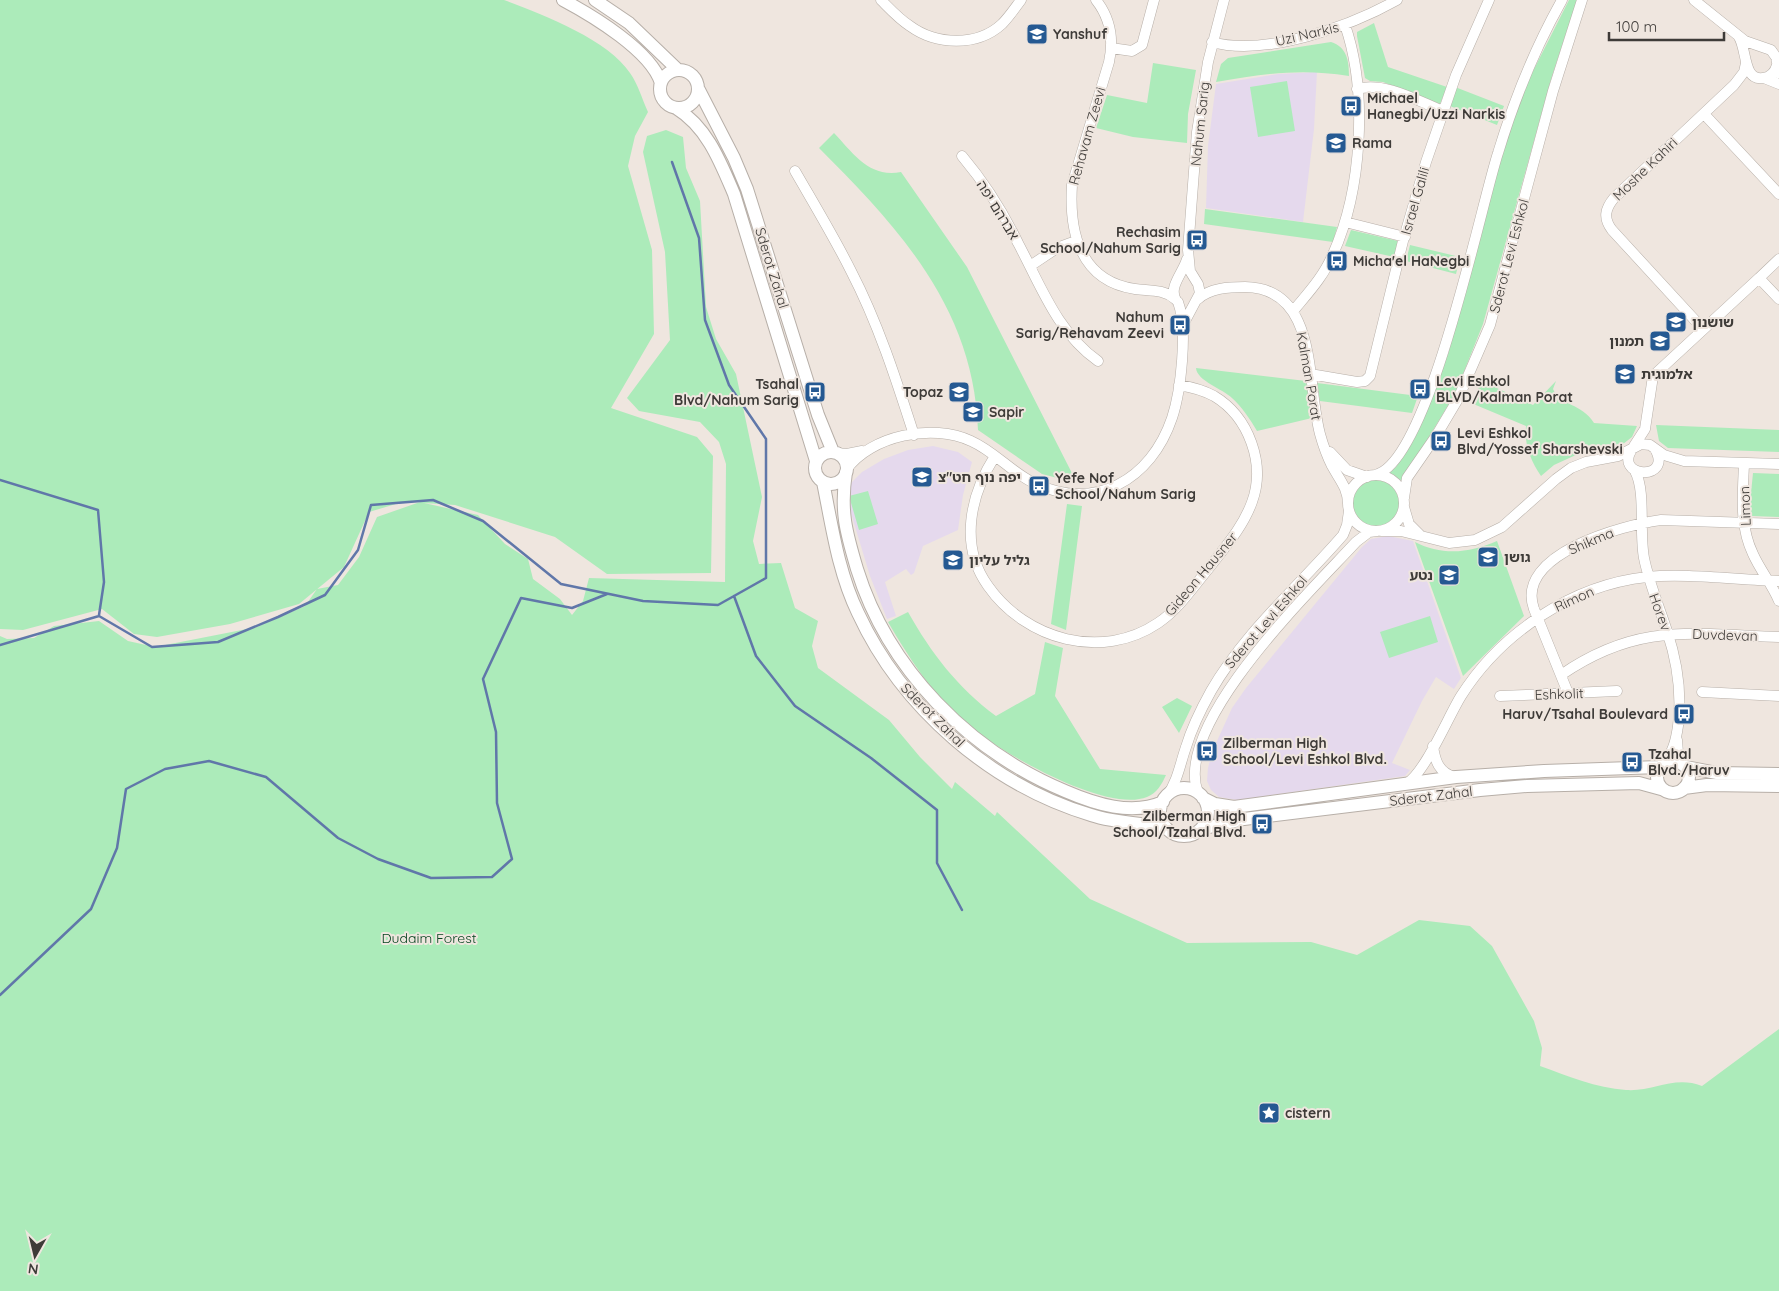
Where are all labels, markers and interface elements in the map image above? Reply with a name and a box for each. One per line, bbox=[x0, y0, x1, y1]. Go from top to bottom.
scale bar bbox=[1609, 10, 1724, 42]
text: 100 m bbox=[1616, 17, 1657, 36]
street label: Uzi Narkis bbox=[1273, 18, 1341, 50]
school or university icon: Yanshuf bbox=[1025, 22, 1049, 46]
place label: Yanshuf bbox=[1053, 25, 1108, 43]
street label: Nahum Sarig bbox=[1187, 81, 1213, 167]
street label: Rehavam Zeevi bbox=[1064, 85, 1110, 187]
place label: Michael Hanegbi/Uzzi Narkis bbox=[1367, 89, 1505, 123]
bus stop icon: Michael Hanegbi/Uzzi Narkis bbox=[1339, 94, 1363, 118]
school or university icon: Rama bbox=[1324, 131, 1348, 155]
place label: Rama bbox=[1352, 134, 1392, 152]
street label: Moshe Kahiri bbox=[1609, 134, 1681, 204]
street label: Israel Galili bbox=[1397, 165, 1433, 237]
street label: אברהם יפה bbox=[973, 177, 1023, 243]
street label: Sderot Levi Eshkol bbox=[1485, 197, 1533, 315]
place label: Rechasim School/Nahum Sarig bbox=[1040, 223, 1181, 257]
street label: Sderot Zahal bbox=[751, 225, 793, 311]
bus stop icon: Rechasim School/Nahum Sarig bbox=[1185, 228, 1209, 252]
bus stop icon: Micha'el HaNegbi bbox=[1325, 249, 1349, 273]
place label: Micha'el HaNegbi bbox=[1353, 252, 1469, 270]
place label: Nahum Sarig/Rehavam Zeevi bbox=[1016, 308, 1164, 342]
school or university icon: שושנון bbox=[1664, 310, 1688, 334]
bus stop icon: Nahum Sarig/Rehavam Zeevi bbox=[1168, 313, 1192, 337]
place label: שושנון bbox=[1692, 313, 1734, 331]
school or university icon: תמנון bbox=[1648, 329, 1672, 353]
street label: Kalman Porat bbox=[1292, 330, 1326, 422]
place label: תמנון bbox=[1609, 332, 1644, 350]
school or university icon: אלמוגית bbox=[1613, 362, 1637, 386]
place label: אלמוגית bbox=[1641, 365, 1693, 383]
place label: Levi Eshkol BLVD/Kalman Porat bbox=[1436, 372, 1573, 406]
place label: Tsahal Blvd/Nahum Sarig bbox=[674, 375, 799, 409]
bus stop icon: Levi Eshkol BLVD/Kalman Porat bbox=[1408, 377, 1432, 401]
bus stop icon: Tsahal Blvd/Nahum Sarig bbox=[803, 380, 827, 404]
school or university icon: Topaz bbox=[947, 380, 971, 404]
place label: Topaz bbox=[903, 383, 943, 401]
school or university icon: Sapir bbox=[961, 400, 985, 424]
place label: Sapir bbox=[989, 403, 1024, 421]
place label: Levi Eshkol Blvd/Yossef Sharshevski bbox=[1457, 424, 1623, 458]
bus stop icon: Levi Eshkol Blvd/Yossef Sharshevski bbox=[1429, 429, 1453, 453]
school or university icon: יפה נוף חט"צ bbox=[910, 465, 934, 489]
place label: יפה נוף חט"צ bbox=[938, 468, 1021, 486]
place label: Yefe Nof School/Nahum Sarig bbox=[1055, 469, 1196, 503]
bus stop icon: Yefe Nof School/Nahum Sarig bbox=[1027, 474, 1051, 498]
street label: Limon bbox=[1735, 486, 1755, 526]
street label: Shikma bbox=[1566, 523, 1616, 559]
street label: Gideon Hausner bbox=[1161, 528, 1242, 620]
school or university icon: גושן bbox=[1476, 545, 1500, 569]
school or university icon: גליל עליון bbox=[941, 548, 965, 572]
place label: גושן bbox=[1504, 548, 1531, 566]
place label: גליל עליון bbox=[969, 551, 1030, 569]
school or university icon: נטע bbox=[1437, 563, 1461, 587]
place label: נטע bbox=[1409, 566, 1433, 584]
street label: Sderot Levi Eshkol bbox=[1221, 572, 1311, 672]
street label: Rimon bbox=[1551, 582, 1597, 616]
street label: Horev bbox=[1645, 591, 1675, 633]
street label: Duvdevan bbox=[1692, 625, 1758, 645]
street label: Sderot Zahal bbox=[897, 679, 969, 751]
street label: Eshkolit bbox=[1534, 684, 1584, 704]
bus stop icon: Haruv/Tsahal Boulevard bbox=[1672, 702, 1696, 726]
place label: Haruv/Tsahal Boulevard bbox=[1502, 705, 1668, 723]
place label: Zilberman High School/Levi Eshkol Blvd. bbox=[1223, 734, 1387, 768]
bus stop icon: Zilberman High School/Levi Eshkol Blvd. bbox=[1195, 739, 1219, 763]
place label: Tzahal Blvd./Haruv bbox=[1648, 745, 1730, 779]
bus stop icon: Tzahal Blvd./Haruv bbox=[1620, 750, 1644, 774]
street label: Sderot Zahal bbox=[1388, 782, 1474, 810]
place label: Zilberman High School/Tzahal Blvd. bbox=[1113, 807, 1246, 841]
bus stop icon: Zilberman High School/Tzahal Blvd. bbox=[1250, 812, 1274, 836]
park label: Dudaim Forest bbox=[381, 929, 477, 947]
place icon: cistern bbox=[1257, 1101, 1281, 1125]
place label: cistern bbox=[1285, 1104, 1331, 1122]
north arrow bbox=[10, 1231, 60, 1281]
text: N bbox=[27, 1259, 40, 1279]

